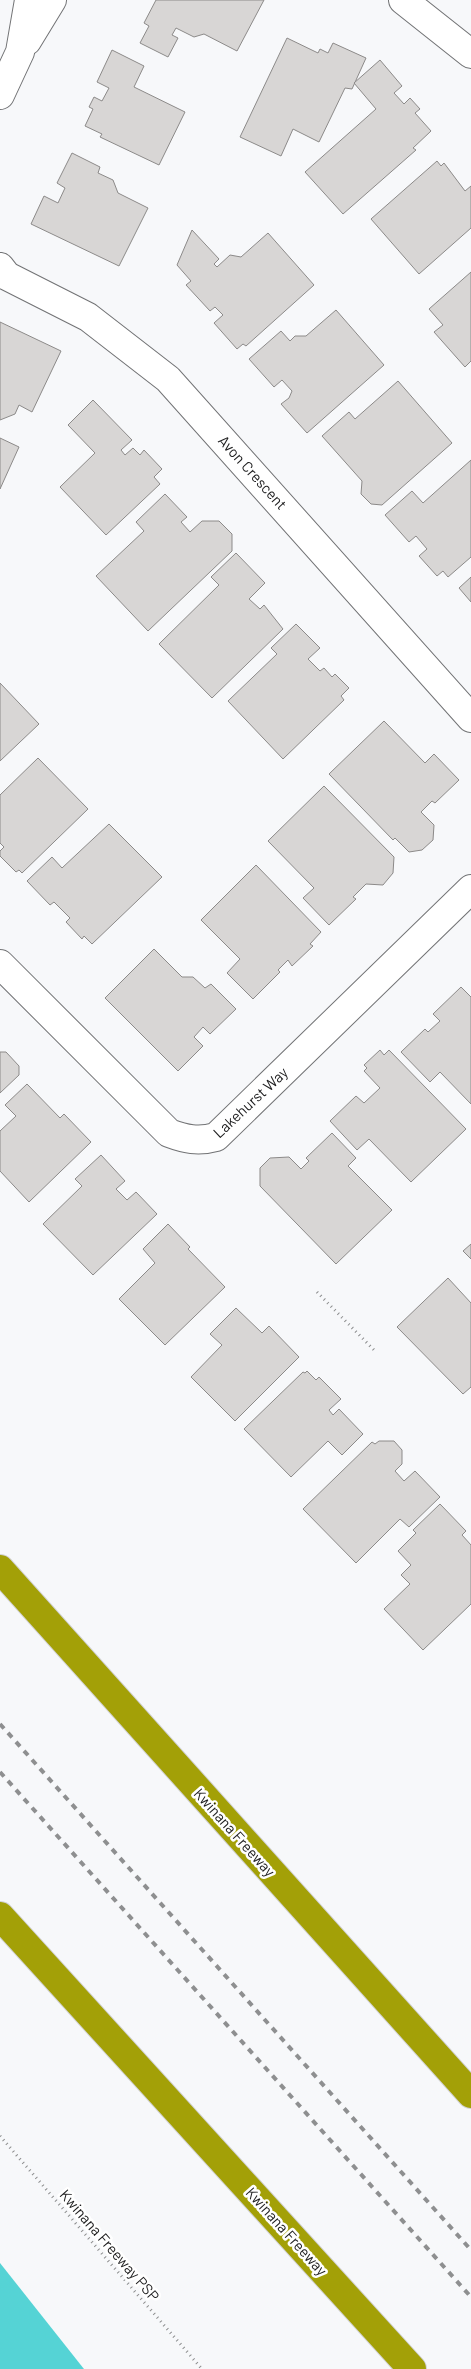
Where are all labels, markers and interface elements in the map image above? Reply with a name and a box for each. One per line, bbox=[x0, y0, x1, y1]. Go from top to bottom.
street label: Avon Crescent bbox=[215, 431, 291, 513]
street label: Lakehurst Way bbox=[209, 1063, 291, 1141]
street label: Kwinana Freeway bbox=[191, 1784, 279, 1880]
street label: Kwinana Freeway bbox=[243, 2183, 331, 2279]
street label: Kwinana Freeway PSP bbox=[57, 2185, 164, 2305]

